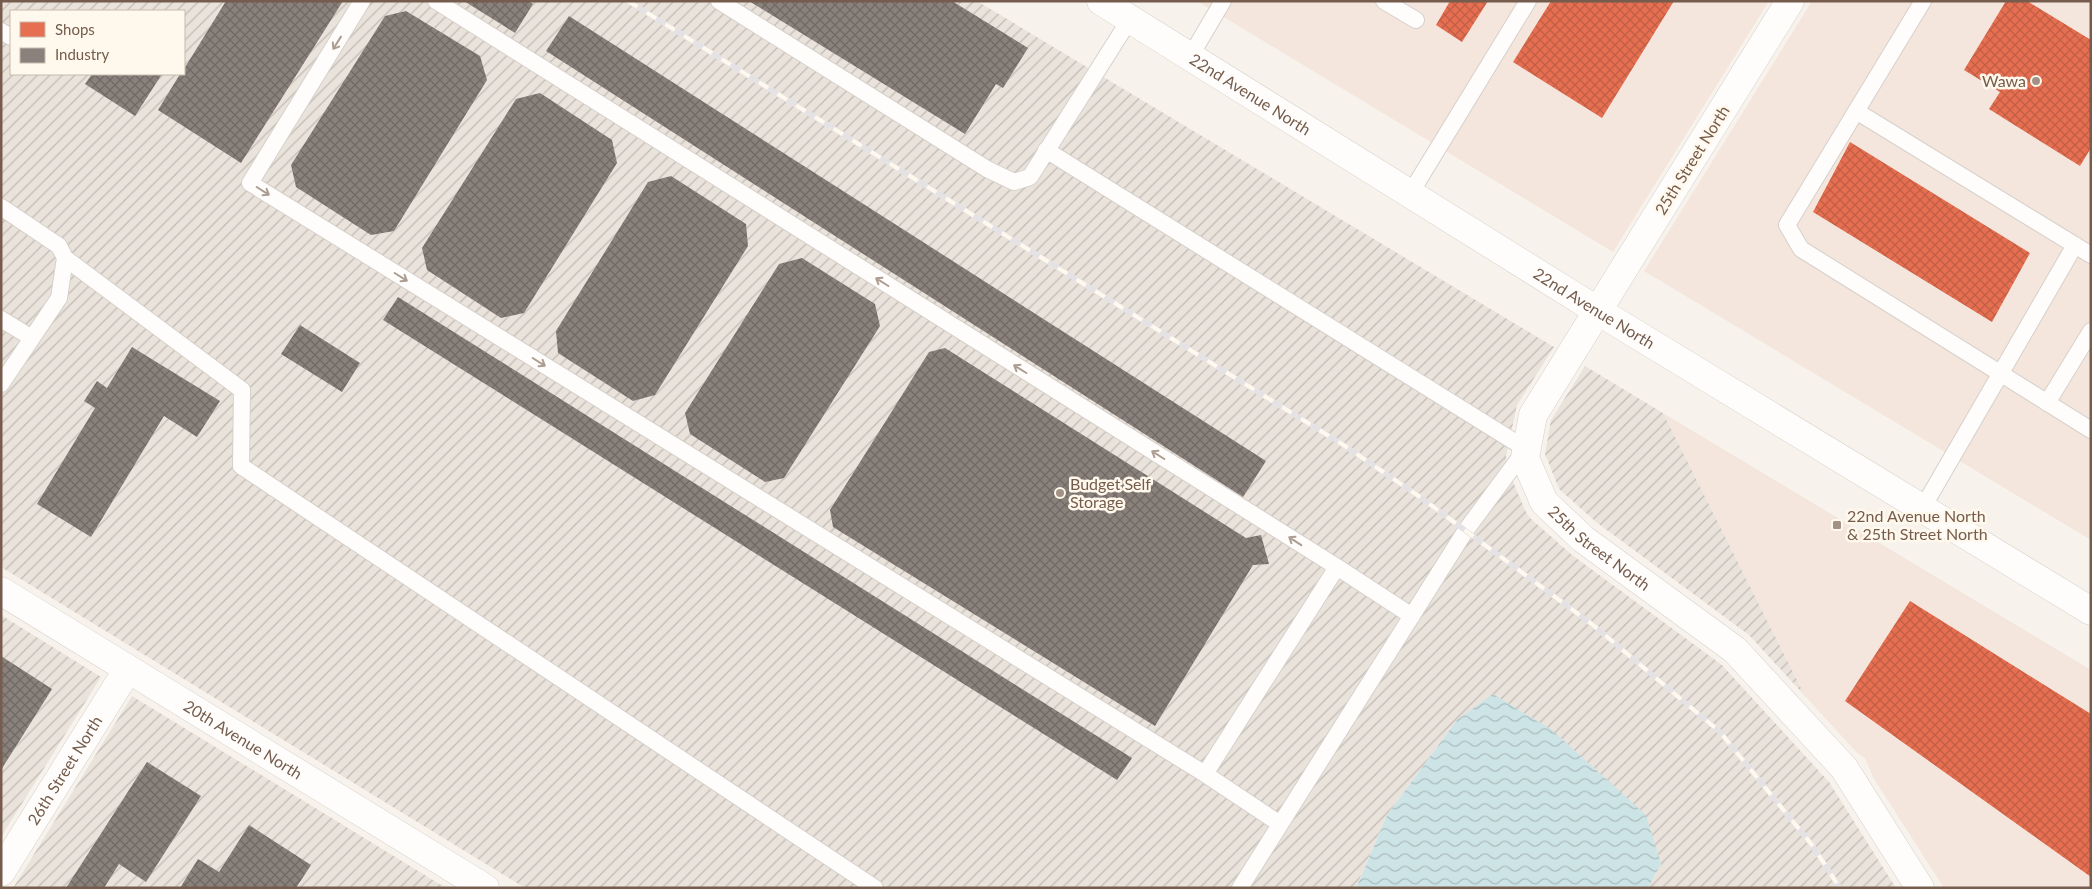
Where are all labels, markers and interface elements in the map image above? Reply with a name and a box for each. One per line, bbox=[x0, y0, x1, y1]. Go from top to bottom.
legend bbox=[10, 10, 185, 75]
text: Shops bbox=[55, 20, 95, 38]
one-way arrow bbox=[331, 35, 341, 49]
text: Industry bbox=[55, 45, 110, 63]
street label: 22nd Avenue North bbox=[1187, 49, 1314, 138]
place label: Wawa bbox=[1982, 71, 2026, 90]
marker: Wawa bbox=[2030, 75, 2042, 87]
street label: 25th Street North bbox=[1650, 102, 1733, 218]
one-way arrow bbox=[256, 186, 270, 196]
street label: 22nd Avenue North bbox=[1530, 263, 1658, 352]
one-way arrow bbox=[394, 272, 408, 282]
one-way arrow bbox=[876, 277, 890, 287]
one-way arrow bbox=[532, 358, 546, 368]
one-way arrow bbox=[1013, 363, 1027, 374]
one-way arrow bbox=[1151, 450, 1165, 460]
place label: Budget Self Storage bbox=[1070, 474, 1151, 511]
marker: Budget Self Storage bbox=[1054, 487, 1066, 499]
street label: 25th Street North bbox=[1545, 501, 1654, 594]
place label: 22nd Avenue North & 25th Street North bbox=[1847, 506, 1988, 543]
marker: 22nd Avenue North & 25th Street North bbox=[1831, 519, 1843, 531]
one-way arrow bbox=[1289, 536, 1303, 546]
street label: 20th Avenue North bbox=[181, 696, 306, 783]
street label: 26th Street North bbox=[23, 712, 105, 828]

